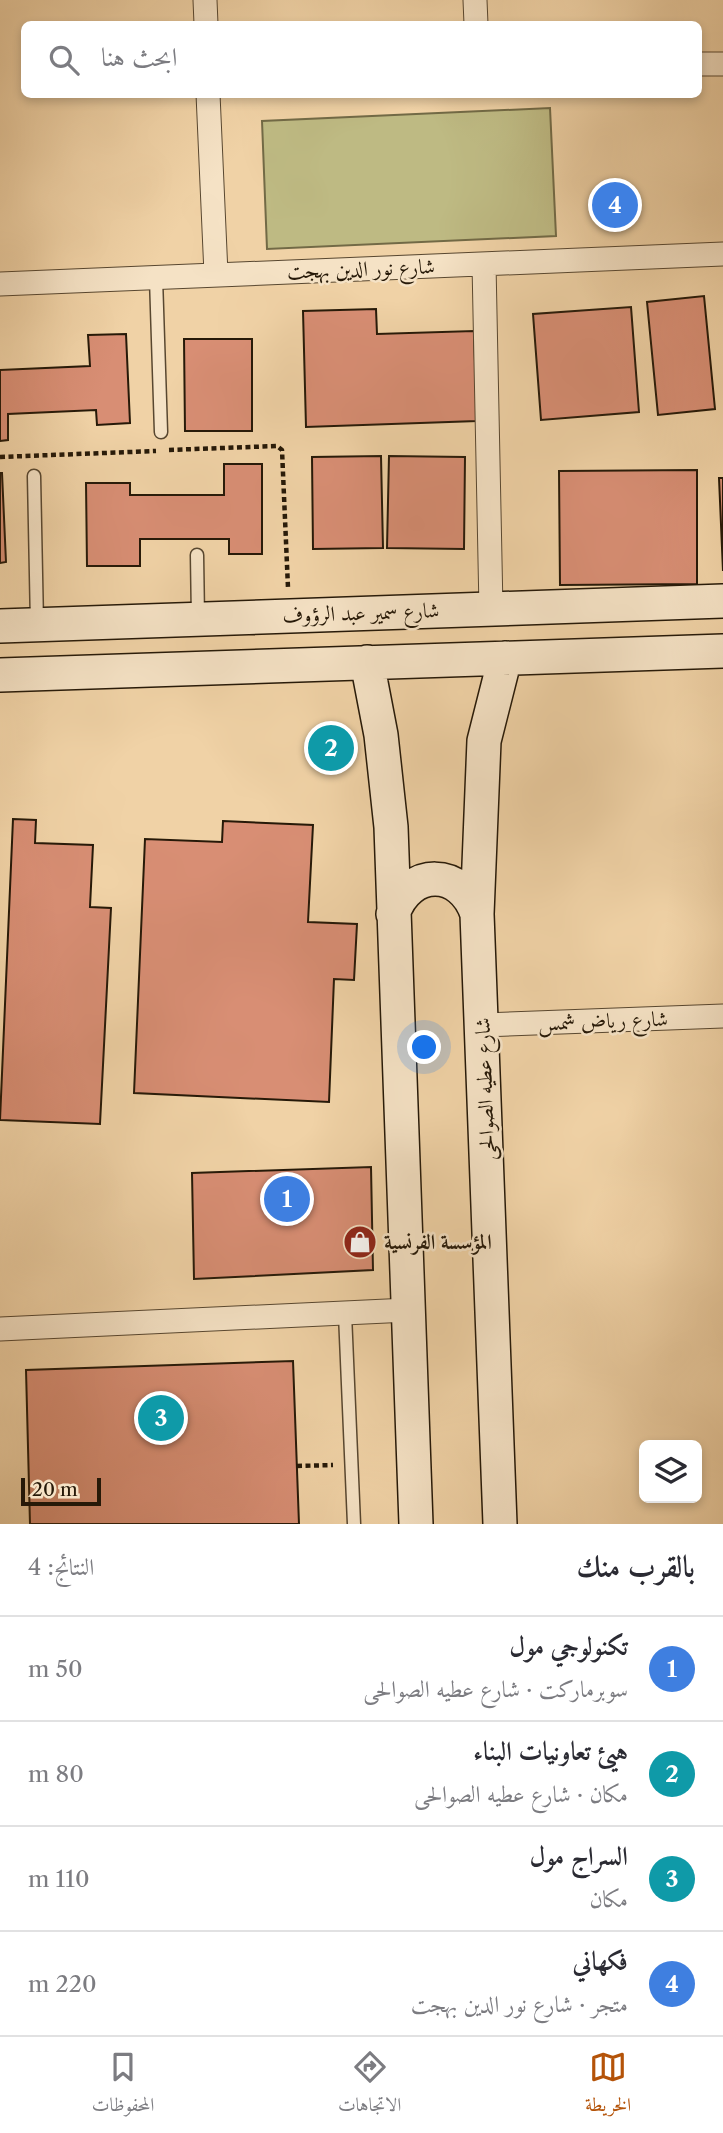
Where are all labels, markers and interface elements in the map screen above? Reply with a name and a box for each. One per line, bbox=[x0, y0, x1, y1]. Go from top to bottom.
search box bbox=[21, 21, 702, 98]
icon: search bbox=[45, 41, 83, 79]
text: ابحث هنا bbox=[101, 41, 177, 73]
pin: 4 bbox=[592, 179, 638, 231]
street label: شارع نور الدين بهجت bbox=[287, 253, 436, 290]
street label: شارع سمير عبد الرؤوف bbox=[282, 597, 440, 634]
pin: 2 bbox=[308, 722, 354, 774]
street label: شارع رياض شمس bbox=[538, 1006, 669, 1041]
street label: شارع عطيه الصوالحى bbox=[470, 1017, 505, 1161]
your location bbox=[407, 1030, 441, 1064]
pin: 1 bbox=[264, 1173, 310, 1225]
shop icon: المؤسسة الفرنسية bbox=[341, 1223, 379, 1261]
place label: المؤسسة الفرنسية bbox=[384, 1229, 492, 1256]
pin: 3 bbox=[138, 1392, 184, 1444]
map controls bbox=[639, 1440, 702, 1503]
button: layers bbox=[639, 1440, 702, 1503]
scale bar bbox=[21, 1475, 102, 1507]
text: 20 m bbox=[32, 1478, 78, 1501]
text: بالقرب منك bbox=[577, 1548, 695, 1585]
text: النتائج: 4 bbox=[28, 1553, 94, 1581]
text: تكنولوجي مول bbox=[509, 1630, 628, 1662]
text: 50 m bbox=[28, 1655, 83, 1683]
text: 1 bbox=[667, 1655, 677, 1683]
text: سوبرماركت · شارع عطيه الصوالحى bbox=[363, 1675, 628, 1703]
text: هيئ تعاونيات البناء bbox=[473, 1735, 628, 1767]
text: 80 m bbox=[28, 1760, 84, 1788]
text: 2 bbox=[665, 1760, 679, 1788]
text: مكان · شارع عطيه الصوالحى bbox=[414, 1780, 628, 1808]
text: السراج مول bbox=[529, 1840, 628, 1872]
text: 110 m bbox=[28, 1865, 89, 1893]
text: 3 bbox=[666, 1865, 679, 1893]
text: مكان bbox=[589, 1885, 628, 1913]
text: فكهاني bbox=[572, 1945, 628, 1977]
text: 220 m bbox=[28, 1970, 97, 1998]
text: 4 bbox=[665, 1970, 679, 1998]
text: متجر · شارع نور الدين بهجت bbox=[411, 1990, 628, 2018]
tab: المحفوظات bbox=[92, 2048, 154, 2123]
tab: الاتجاهات bbox=[338, 2048, 401, 2123]
tab: الخريطة bbox=[585, 2048, 631, 2123]

